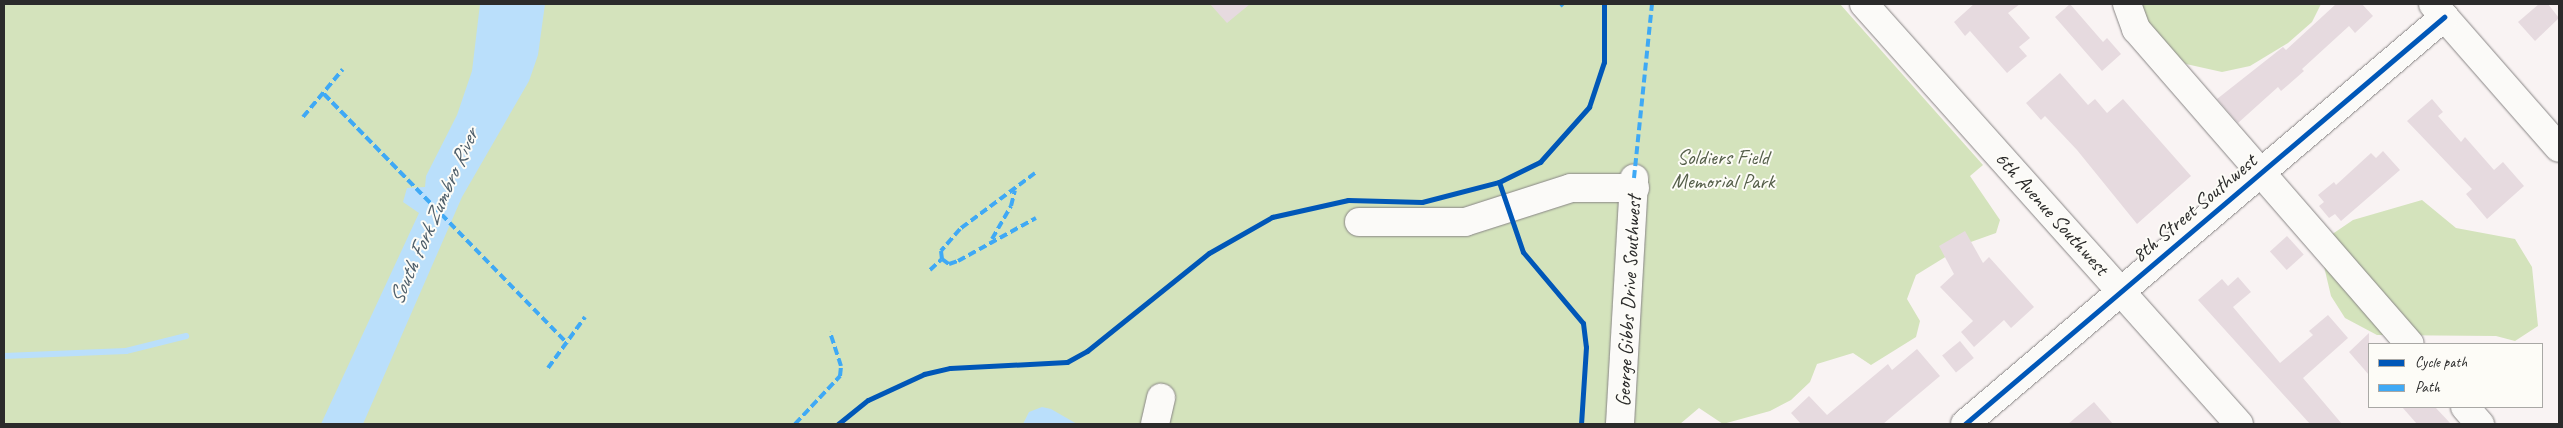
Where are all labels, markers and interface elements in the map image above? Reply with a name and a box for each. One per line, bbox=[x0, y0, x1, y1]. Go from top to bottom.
water label: South Fork Zumbro River bbox=[384, 126, 484, 308]
park label: Soldiers Field Memorial Park bbox=[1671, 144, 1775, 194]
street label: 6th Avenue Southwest bbox=[1990, 146, 2114, 280]
street label: 8th Street Southwest bbox=[2126, 148, 2262, 268]
street label: George Gibbs Drive Southwest bbox=[1610, 194, 1646, 408]
legend bbox=[2368, 343, 2543, 408]
text: Cycle path bbox=[2415, 353, 2467, 372]
text: Path bbox=[2415, 378, 2440, 397]

